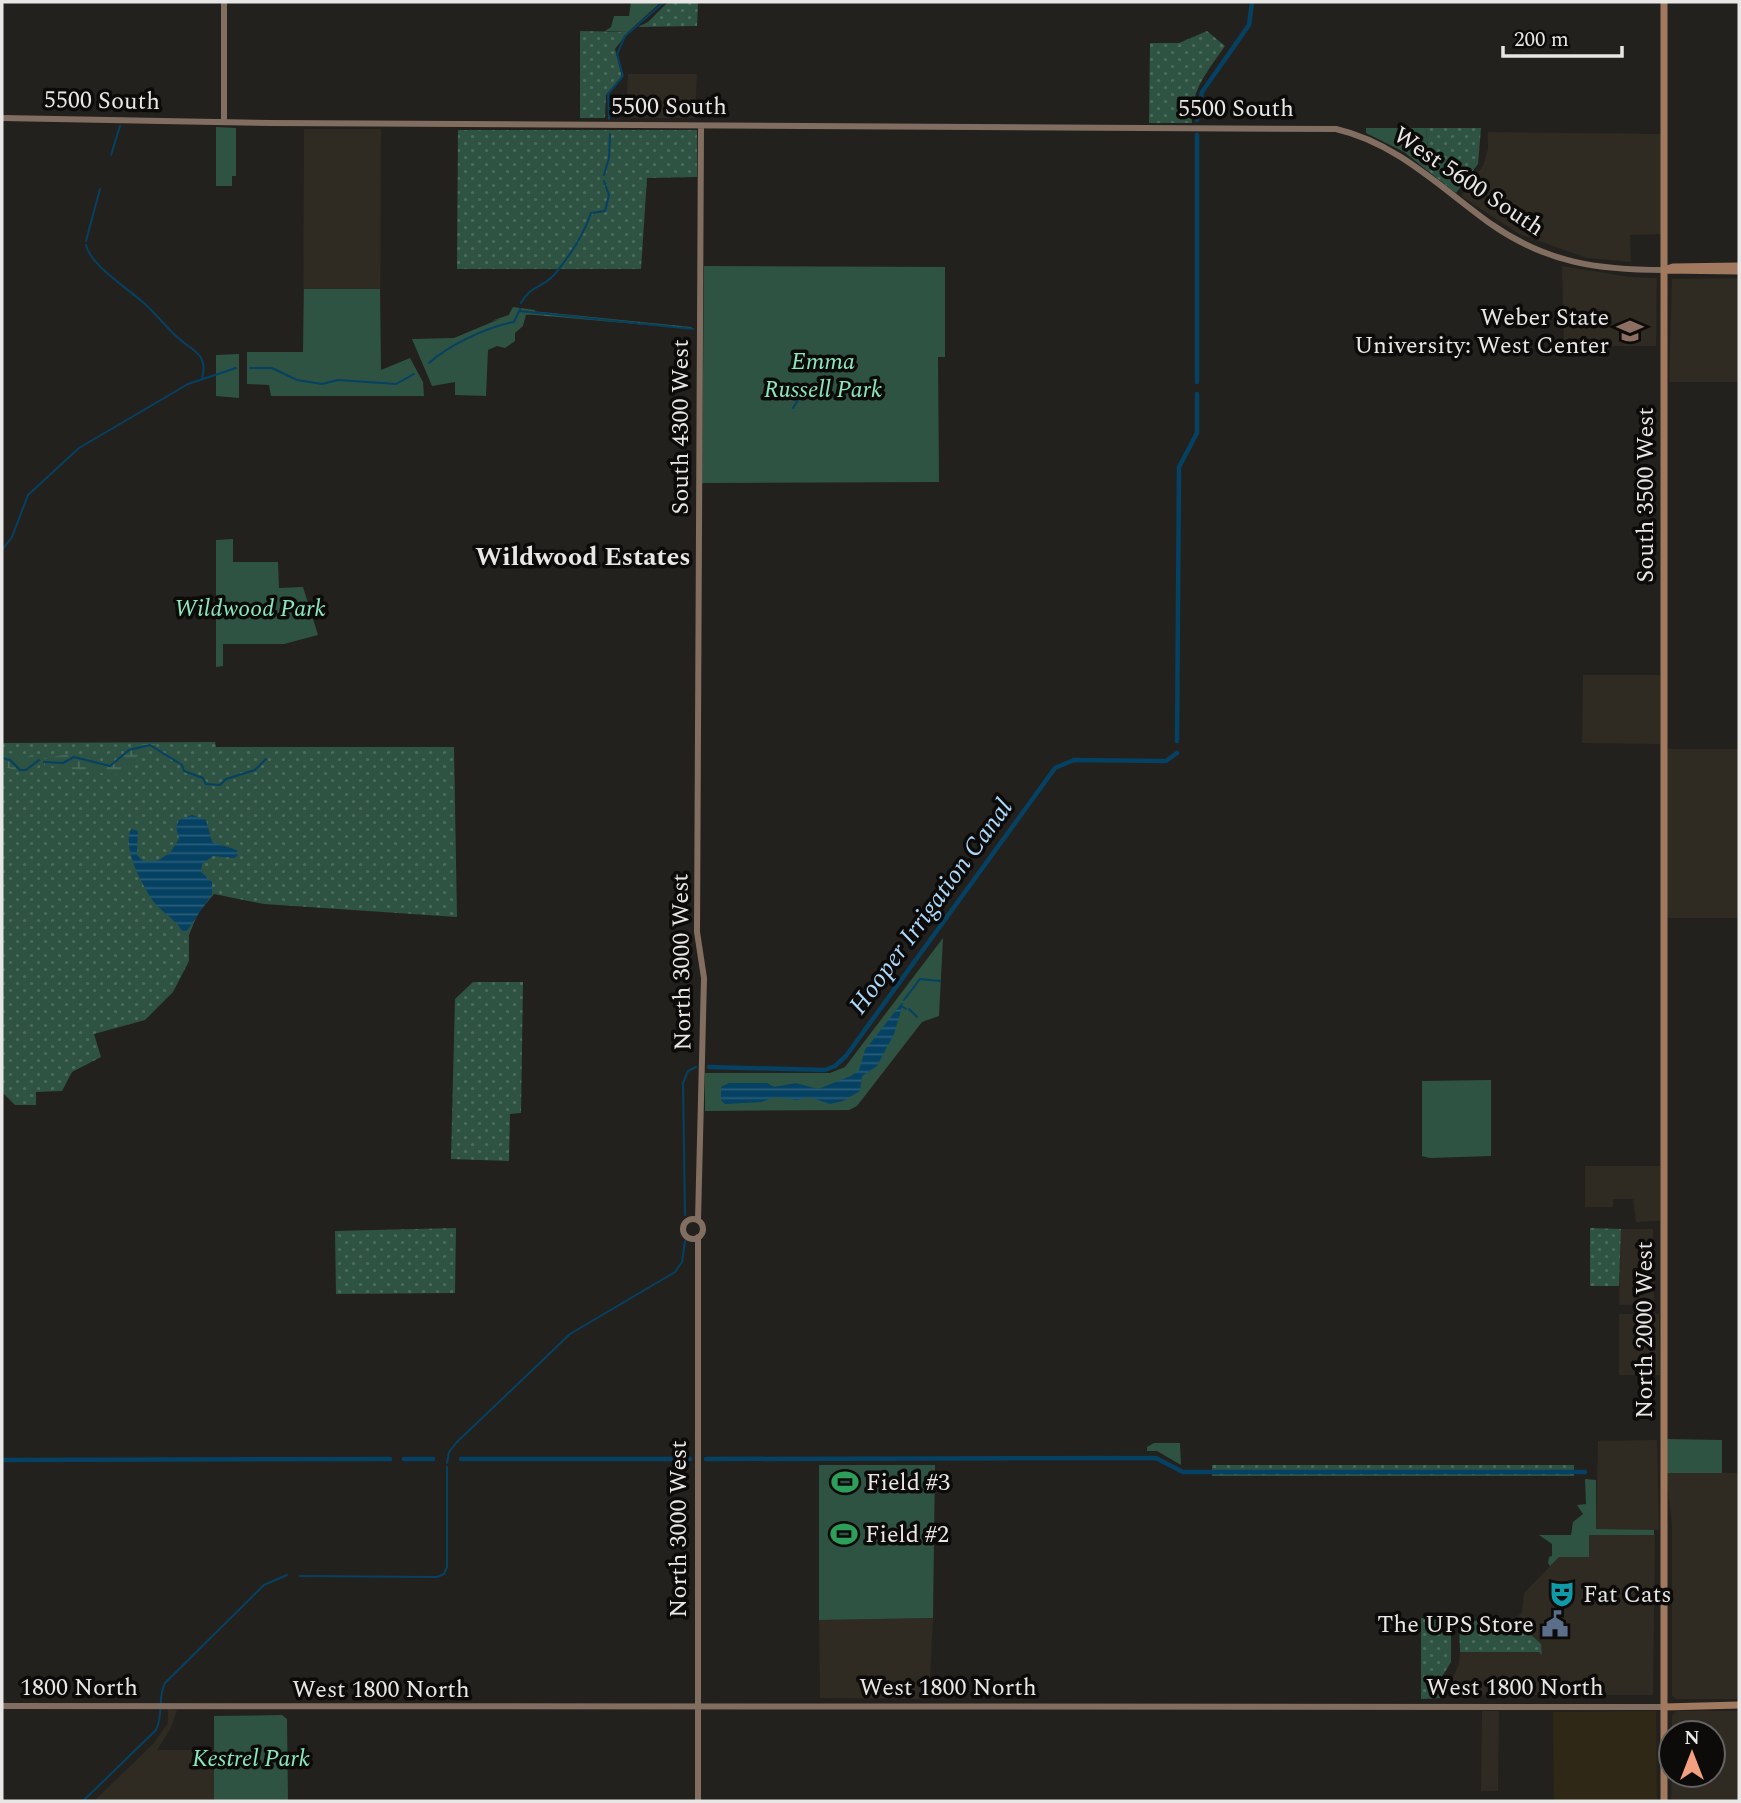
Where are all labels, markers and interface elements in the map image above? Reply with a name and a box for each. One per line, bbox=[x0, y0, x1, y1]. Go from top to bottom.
scale bar bbox=[1503, 14, 1622, 58]
text: 200 m bbox=[1514, 24, 1569, 56]
street label: 5500 South bbox=[44, 82, 160, 120]
street label: 5500 South bbox=[611, 89, 727, 125]
street label: 5500 South bbox=[1178, 91, 1294, 127]
street label: West 5600 South bbox=[1386, 118, 1551, 246]
place label: Weber State University: West Center bbox=[1354, 300, 1609, 364]
school or university icon: Weber State University: West Center bbox=[1615, 316, 1645, 346]
street label: South 4300 West bbox=[663, 339, 699, 515]
park label: Emma Russell Park bbox=[764, 344, 882, 408]
street label: South 3500 West bbox=[1628, 407, 1664, 583]
district label: Wildwood Estates bbox=[475, 537, 691, 577]
park label: Wildwood Park bbox=[174, 591, 326, 627]
water label: Hooper Irrigation Canal bbox=[839, 790, 1023, 1023]
street label: North 3000 West bbox=[662, 873, 702, 1051]
street label: North 2000 West bbox=[1627, 1241, 1663, 1419]
street label: North 3000 West bbox=[661, 1440, 697, 1618]
place label: Field #3 bbox=[866, 1465, 950, 1501]
sports icon: Field #3 bbox=[830, 1467, 860, 1497]
place label: Field #2 bbox=[865, 1517, 949, 1553]
sports icon: Field #2 bbox=[829, 1519, 859, 1549]
place label: Fat Cats bbox=[1583, 1577, 1672, 1613]
theatre icon: Fat Cats bbox=[1547, 1579, 1577, 1609]
place label: The UPS Store bbox=[1377, 1607, 1534, 1643]
public building icon: The UPS Store bbox=[1540, 1609, 1570, 1639]
street label: 1800 North bbox=[20, 1670, 138, 1706]
street label: West 1800 North bbox=[859, 1670, 1037, 1706]
street label: West 1800 North bbox=[1426, 1670, 1604, 1706]
street label: West 1800 North bbox=[292, 1672, 470, 1708]
north arrow bbox=[1657, 1719, 1727, 1789]
text: N bbox=[1684, 1724, 1700, 1753]
park label: Kestrel Park bbox=[192, 1741, 310, 1777]

